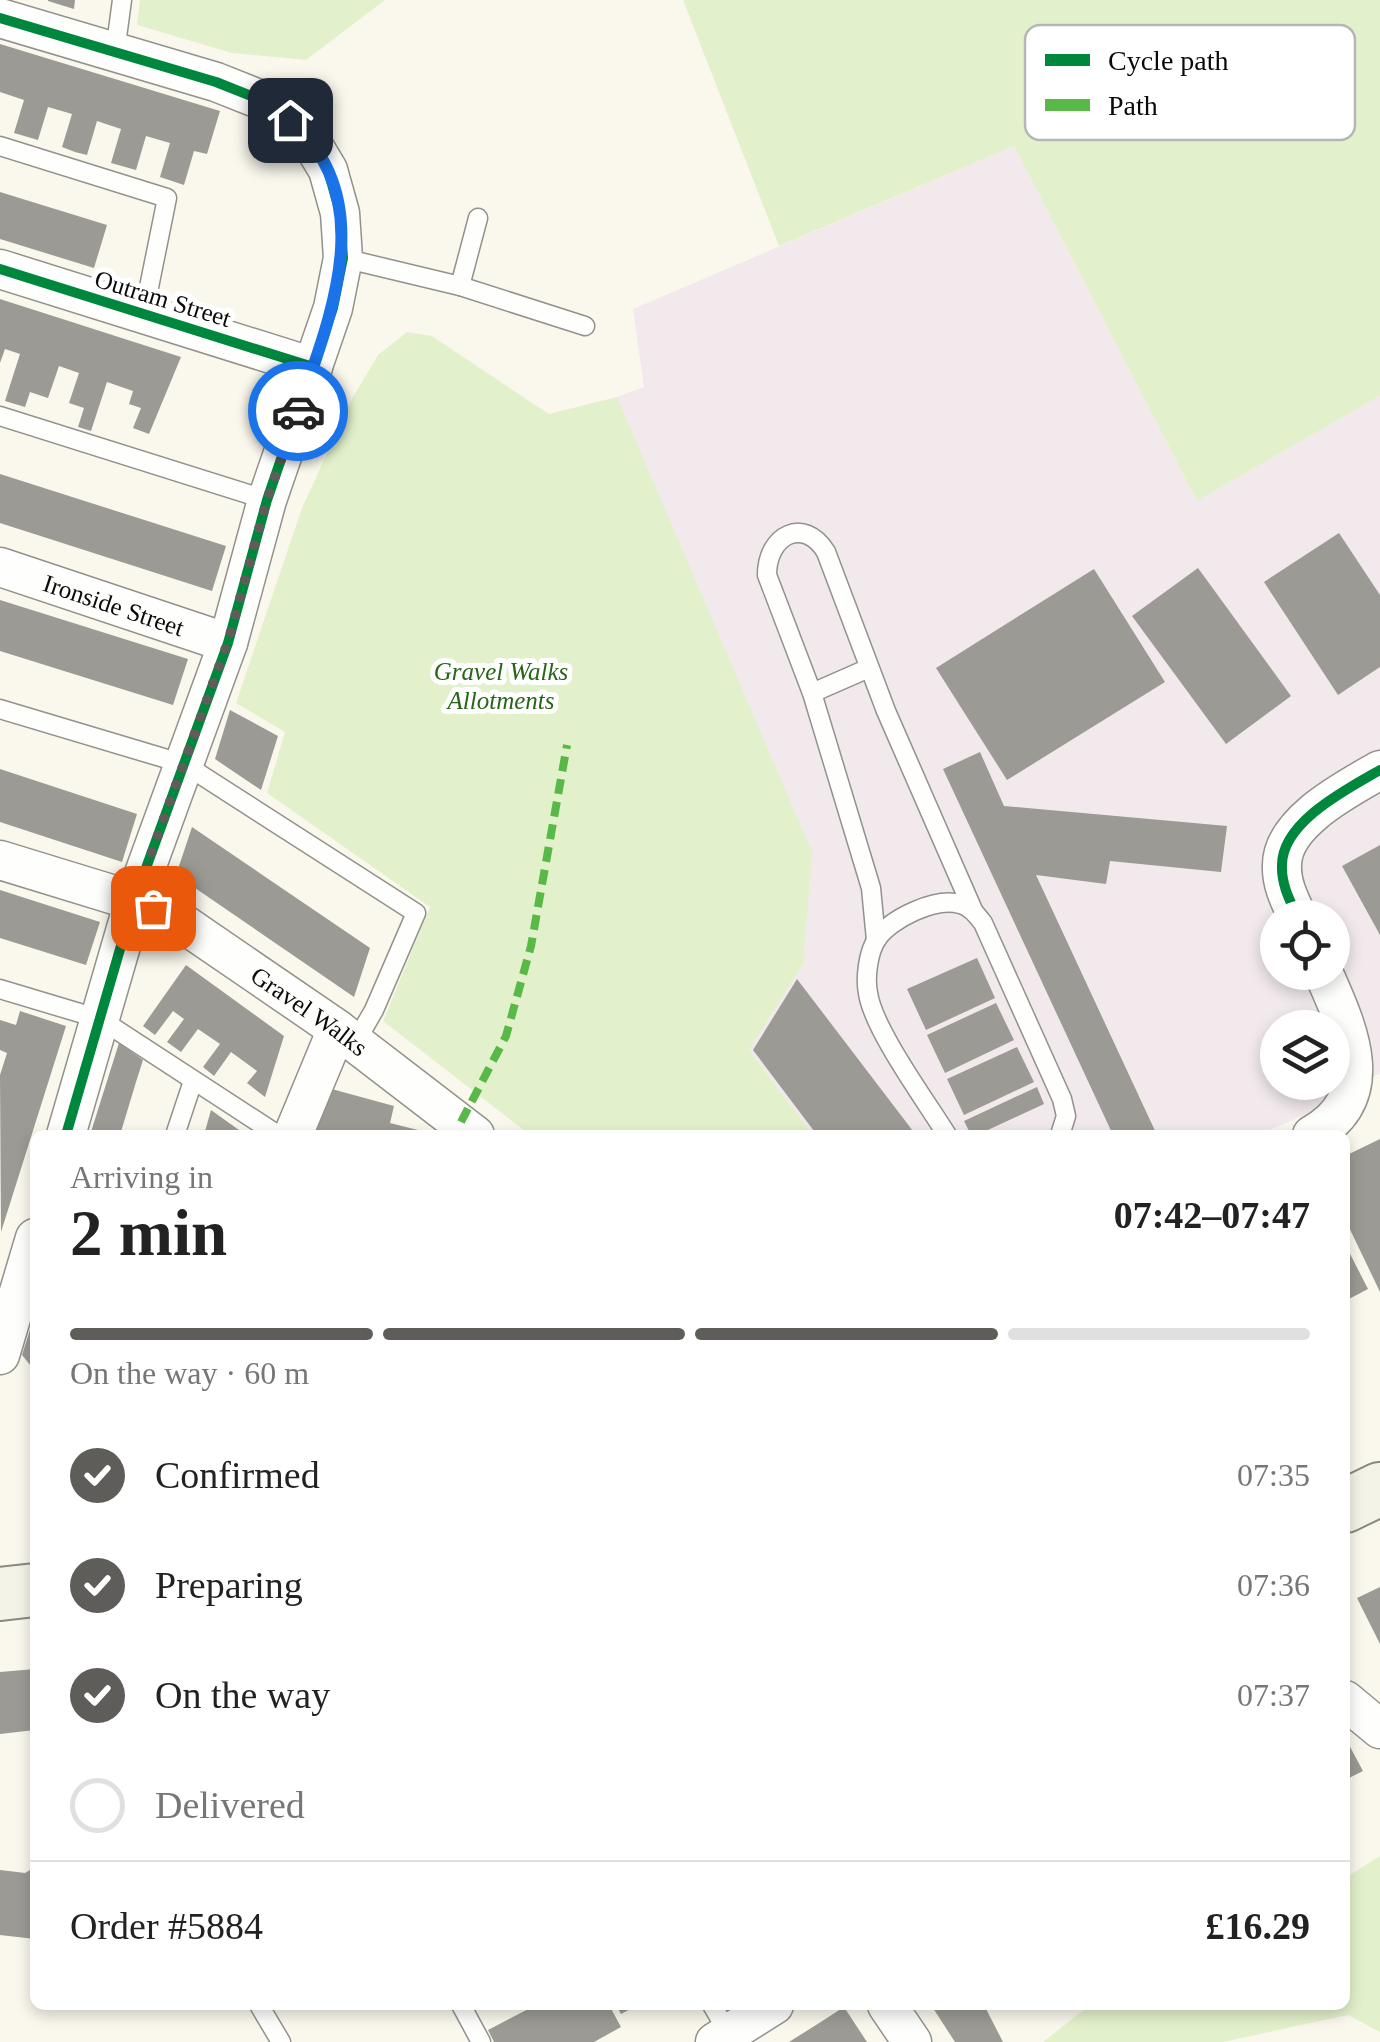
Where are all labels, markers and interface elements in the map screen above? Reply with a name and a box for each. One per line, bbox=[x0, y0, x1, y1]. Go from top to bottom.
legend bbox=[1025, 25, 1355, 140]
text: Cycle path bbox=[1108, 45, 1229, 76]
pin bbox=[248, 78, 333, 163]
text: Path bbox=[1108, 90, 1158, 121]
icon: home bbox=[263, 93, 318, 148]
street label: Outram Street bbox=[92, 265, 234, 332]
courier bbox=[248, 361, 348, 461]
icon: car bbox=[271, 384, 326, 439]
street label: Ironside Street bbox=[40, 569, 188, 641]
park label: Gravel Walks Allotments bbox=[434, 658, 568, 714]
pin bbox=[111, 866, 196, 951]
icon: bag bbox=[126, 881, 181, 936]
map controls bbox=[1260, 900, 1350, 1100]
button: locate bbox=[1260, 900, 1350, 990]
street label: Gravel Walks bbox=[246, 961, 373, 1061]
button: layers bbox=[1260, 1010, 1350, 1100]
text: Arriving in bbox=[70, 1159, 213, 1195]
text: 07:42–07:47 bbox=[1114, 1194, 1310, 1236]
text: 2 min bbox=[70, 1197, 227, 1269]
text: On the way · 60 m bbox=[70, 1355, 309, 1391]
icon: check bbox=[70, 1448, 125, 1503]
text: Confirmed bbox=[155, 1454, 320, 1496]
text: 07:35 bbox=[1237, 1457, 1310, 1493]
icon: check bbox=[70, 1558, 125, 1613]
text: Preparing bbox=[155, 1564, 303, 1606]
text: 07:36 bbox=[1237, 1567, 1310, 1603]
icon: check bbox=[70, 1668, 125, 1723]
text: On the way bbox=[155, 1674, 330, 1716]
text: 07:37 bbox=[1237, 1677, 1310, 1713]
text: Delivered bbox=[155, 1784, 305, 1826]
text: Order #5884 bbox=[70, 1905, 263, 1947]
text: £16.29 bbox=[1206, 1905, 1310, 1947]

